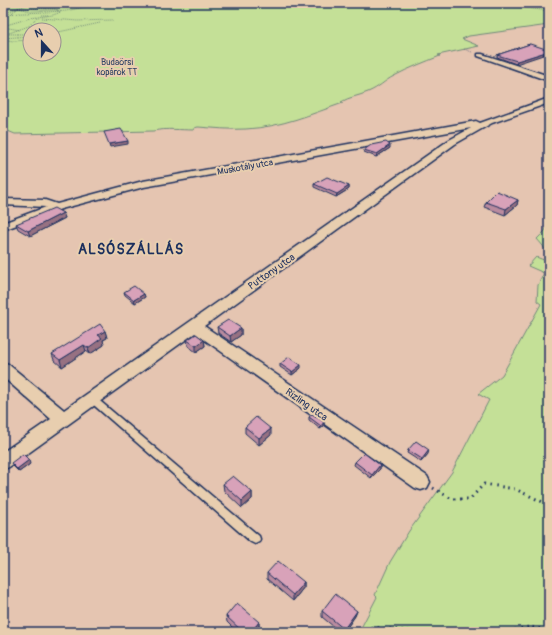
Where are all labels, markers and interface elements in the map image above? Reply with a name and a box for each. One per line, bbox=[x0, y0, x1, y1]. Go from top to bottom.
north arrow bbox=[22, 22, 62, 62]
text: N bbox=[33, 26, 45, 41]
park label: Budaörsi kopárok TT bbox=[97, 57, 137, 78]
street label: Muskotály utca bbox=[216, 157, 274, 178]
district label: ALSÓSZÁLLÁS bbox=[78, 239, 184, 258]
street label: Puttony utca bbox=[246, 251, 298, 292]
street label: Rizling utca bbox=[283, 386, 330, 424]

